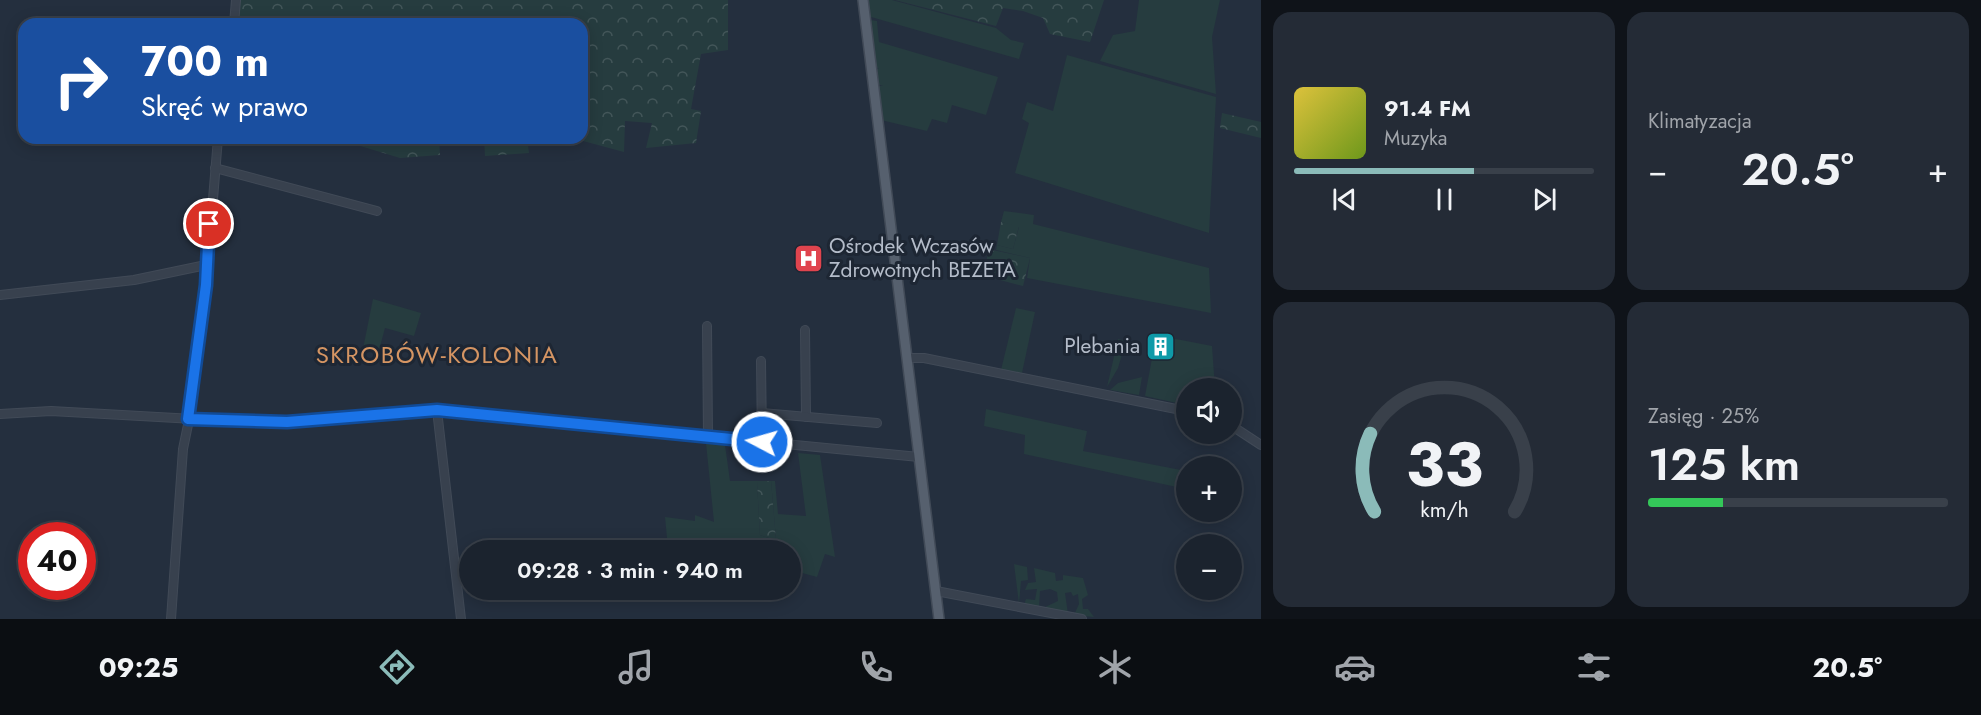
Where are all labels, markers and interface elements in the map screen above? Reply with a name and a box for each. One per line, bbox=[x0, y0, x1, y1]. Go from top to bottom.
text: 700 m bbox=[141, 31, 269, 92]
icon: right bbox=[42, 42, 120, 120]
text: Skręć w prawo bbox=[141, 87, 308, 126]
text: 91.4 FM bbox=[1384, 92, 1471, 124]
text: Klimatyzacja bbox=[1648, 107, 1752, 136]
text: Muzyka bbox=[1384, 124, 1447, 153]
text: 20.5° bbox=[1741, 137, 1854, 202]
text: − bbox=[1648, 147, 1667, 194]
text: + bbox=[1928, 147, 1948, 194]
icon: previous bbox=[1328, 183, 1361, 216]
icon: pause bbox=[1428, 183, 1461, 216]
icon: next bbox=[1528, 183, 1561, 216]
pin bbox=[183, 198, 234, 249]
icon: arrive bbox=[192, 207, 225, 240]
place label: Ośrodek Wczasów Zdrowotnych BEZETA bbox=[829, 231, 1016, 285]
hospital icon: Ośrodek Wczasów Zdrowotnych BEZETA bbox=[792, 242, 824, 274]
building icon: Plebania bbox=[1145, 330, 1177, 362]
place label: Plebania bbox=[1064, 331, 1140, 361]
district label: SKROBÓW-KOLONIA bbox=[316, 337, 558, 372]
map controls bbox=[1176, 378, 1242, 600]
button: sound bbox=[1176, 378, 1242, 444]
text: Zasięg · 25% bbox=[1648, 402, 1759, 431]
position arrow bbox=[730, 410, 794, 474]
text: 33 bbox=[1405, 419, 1483, 509]
text: 125 km bbox=[1648, 432, 1800, 497]
button: + bbox=[1176, 456, 1242, 522]
text: km/h bbox=[1420, 494, 1468, 525]
speed limit sign: 40 bbox=[18, 522, 96, 600]
button: − bbox=[1176, 534, 1242, 600]
text: 09:28 · 3 min · 940 m bbox=[517, 554, 743, 586]
icon: directions bbox=[376, 646, 418, 688]
icon: music bbox=[615, 646, 657, 688]
icon: phone bbox=[855, 646, 897, 688]
icon: climate bbox=[1094, 646, 1136, 688]
icon: car bbox=[1334, 646, 1376, 688]
icon: filters bbox=[1573, 646, 1615, 688]
text: 09:25 bbox=[99, 648, 178, 687]
text: 20.5° bbox=[1813, 648, 1882, 687]

